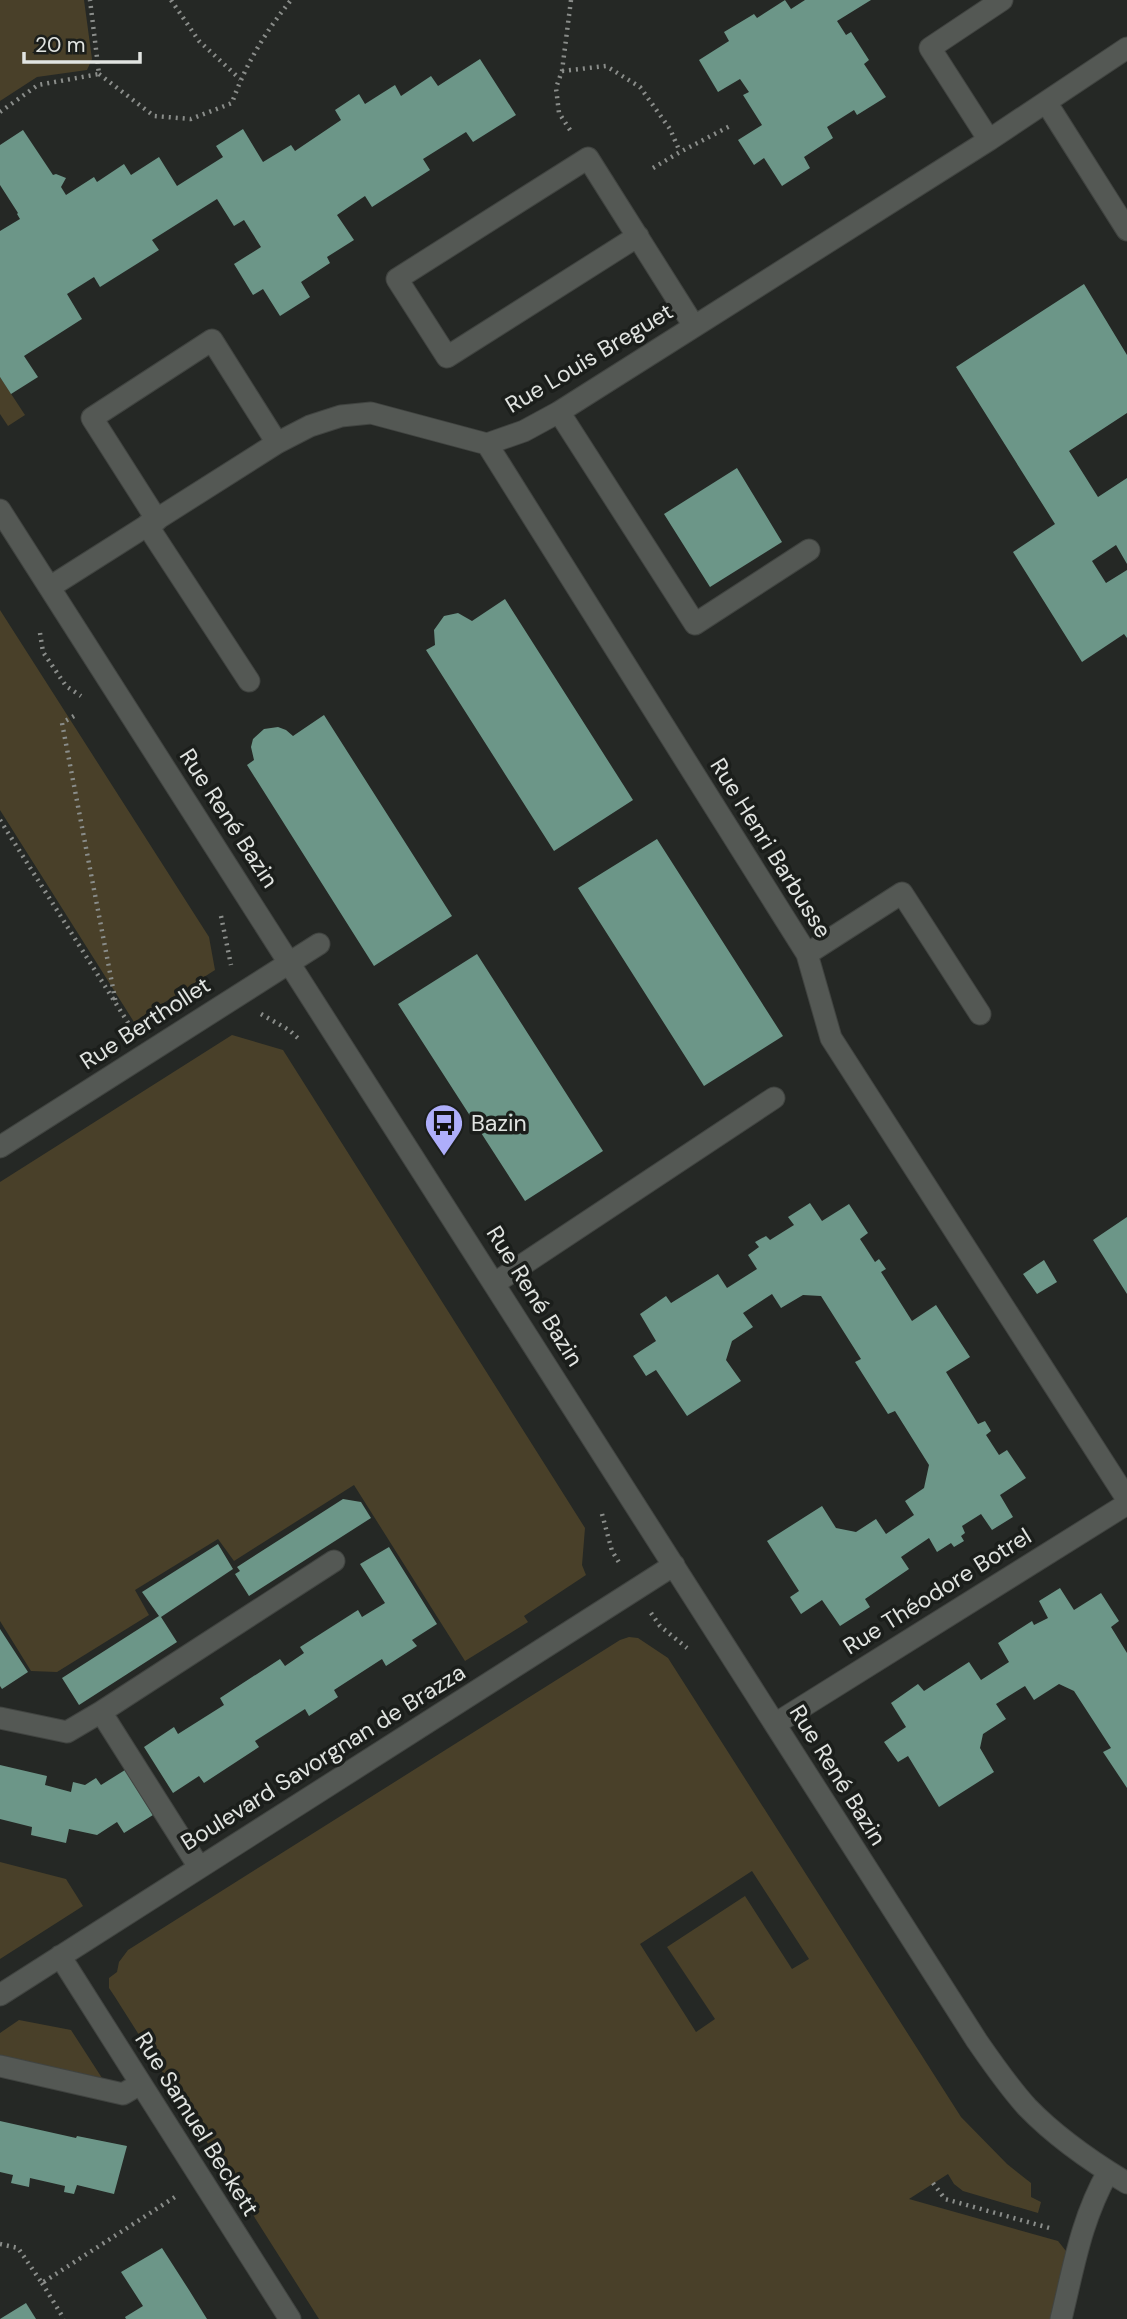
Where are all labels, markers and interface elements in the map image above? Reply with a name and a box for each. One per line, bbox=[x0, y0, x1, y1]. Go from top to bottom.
scale bar bbox=[24, 21, 140, 65]
text: 20 m bbox=[35, 31, 86, 59]
street label: Rue Louis Breguet bbox=[500, 296, 678, 420]
street label: Rue René Bazin bbox=[173, 743, 285, 893]
street label: Rue Henri Barbusse bbox=[704, 752, 838, 944]
street label: Rue Berthollet bbox=[74, 970, 216, 1076]
bus stop icon: Bazin bbox=[423, 1102, 465, 1157]
place label: Bazin bbox=[471, 1108, 527, 1138]
street label: Rue René Bazin bbox=[480, 1220, 590, 1372]
street label: Rue Théodore Botrel bbox=[837, 1521, 1037, 1661]
street label: Boulevard Savorgnan de Brazza bbox=[175, 1657, 471, 1857]
street label: Rue René Bazin bbox=[783, 1699, 893, 1851]
street label: Rue Samuel Beckett bbox=[128, 2026, 266, 2222]

